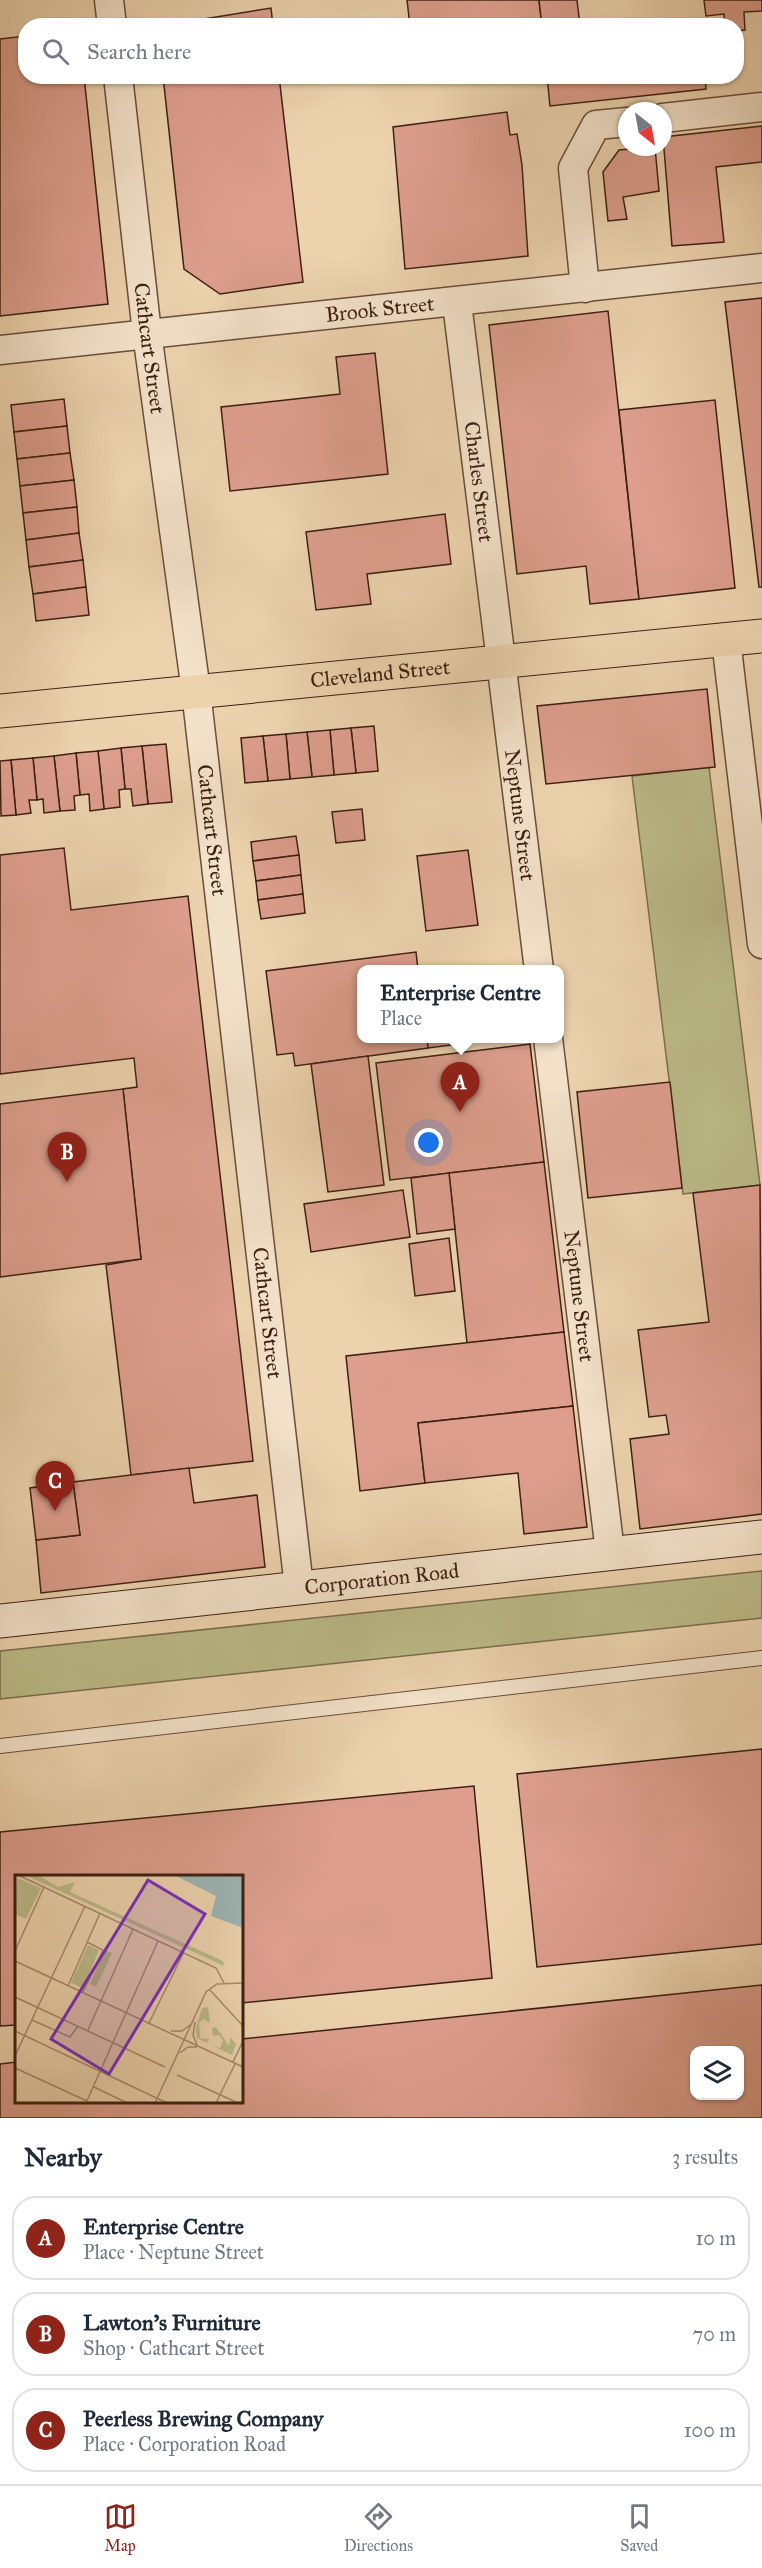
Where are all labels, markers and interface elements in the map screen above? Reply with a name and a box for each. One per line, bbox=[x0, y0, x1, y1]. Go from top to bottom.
search box bbox=[18, 18, 744, 84]
icon: search bbox=[39, 35, 72, 68]
text: Search here bbox=[87, 38, 191, 65]
north arrow bbox=[618, 102, 672, 156]
street label: Cathcart Street bbox=[128, 281, 171, 416]
street label: Brook Street bbox=[324, 290, 436, 328]
street label: Charles Street bbox=[459, 420, 499, 544]
street label: Cleveland Street bbox=[309, 654, 452, 693]
street label: Neptune Street bbox=[499, 748, 541, 883]
street label: Cathcart Street bbox=[192, 763, 233, 898]
popup bbox=[357, 965, 564, 1043]
text: Enterprise Centre bbox=[380, 979, 541, 1006]
text: Place bbox=[380, 1006, 422, 1030]
pin: A bbox=[440, 1062, 480, 1112]
your location bbox=[414, 1128, 443, 1157]
pin: B bbox=[48, 1132, 86, 1182]
street label: Neptune Street bbox=[558, 1229, 600, 1364]
street label: Cathcart Street bbox=[247, 1246, 288, 1381]
pin: C bbox=[36, 1462, 74, 1511]
street label: Corporation Road bbox=[303, 1557, 461, 1600]
inset map bbox=[15, 1875, 243, 2103]
map controls bbox=[690, 2046, 744, 2100]
button: layers bbox=[690, 2046, 744, 2100]
text: Nearby bbox=[24, 2141, 102, 2173]
text: 3 results bbox=[672, 2145, 738, 2169]
text: Enterprise Centre bbox=[83, 2213, 244, 2240]
text: A bbox=[39, 2226, 52, 2250]
text: 10 m bbox=[695, 2226, 736, 2250]
text: Place · Neptune Street bbox=[83, 2240, 264, 2264]
text: Lawton's Furniture bbox=[83, 2309, 261, 2336]
text: B bbox=[39, 2322, 52, 2346]
text: 70 m bbox=[693, 2322, 736, 2346]
text: Shop · Cathcart Street bbox=[83, 2336, 265, 2360]
text: Peerless Brewing Company bbox=[83, 2405, 323, 2432]
text: C bbox=[39, 2418, 52, 2442]
text: 100 m bbox=[684, 2418, 736, 2442]
text: Place · Corporation Road bbox=[83, 2432, 286, 2456]
tab: Map bbox=[104, 2500, 137, 2555]
tab: Directions bbox=[344, 2500, 413, 2555]
tab: Saved bbox=[620, 2500, 658, 2555]

